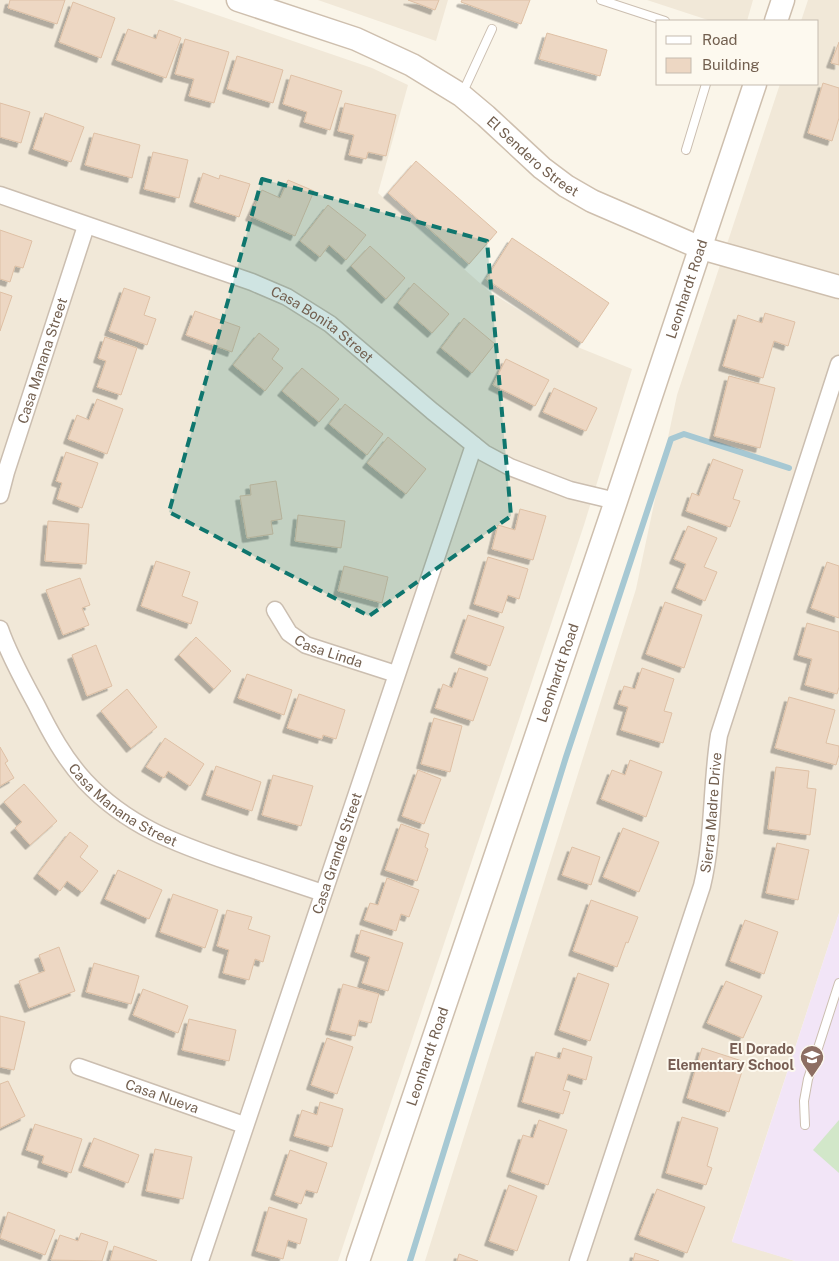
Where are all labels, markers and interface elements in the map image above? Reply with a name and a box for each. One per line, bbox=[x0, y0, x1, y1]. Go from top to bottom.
legend bbox=[656, 20, 819, 85]
text: Road bbox=[702, 31, 738, 48]
text: Building bbox=[702, 56, 760, 73]
street label: El Sendero Street bbox=[484, 113, 581, 200]
street label: Leonhardt Road bbox=[663, 238, 711, 341]
street label: Casa Bonita Street bbox=[269, 283, 377, 365]
street label: Casa Manana Street bbox=[14, 295, 70, 426]
street label: Leonhardt Road bbox=[533, 621, 582, 724]
street label: Casa Linda bbox=[291, 631, 365, 671]
street label: Sierra Madre Drive bbox=[697, 751, 725, 874]
street label: Casa Manana Street bbox=[65, 760, 180, 850]
street label: Casa Grande Street bbox=[309, 790, 365, 916]
street label: Leonhardt Road bbox=[403, 1005, 452, 1108]
place label: El Dorado Elementary School bbox=[667, 1041, 794, 1073]
school or university icon: El Dorado Elementary School bbox=[799, 1044, 825, 1078]
street label: Casa Nueva bbox=[123, 1076, 201, 1116]

